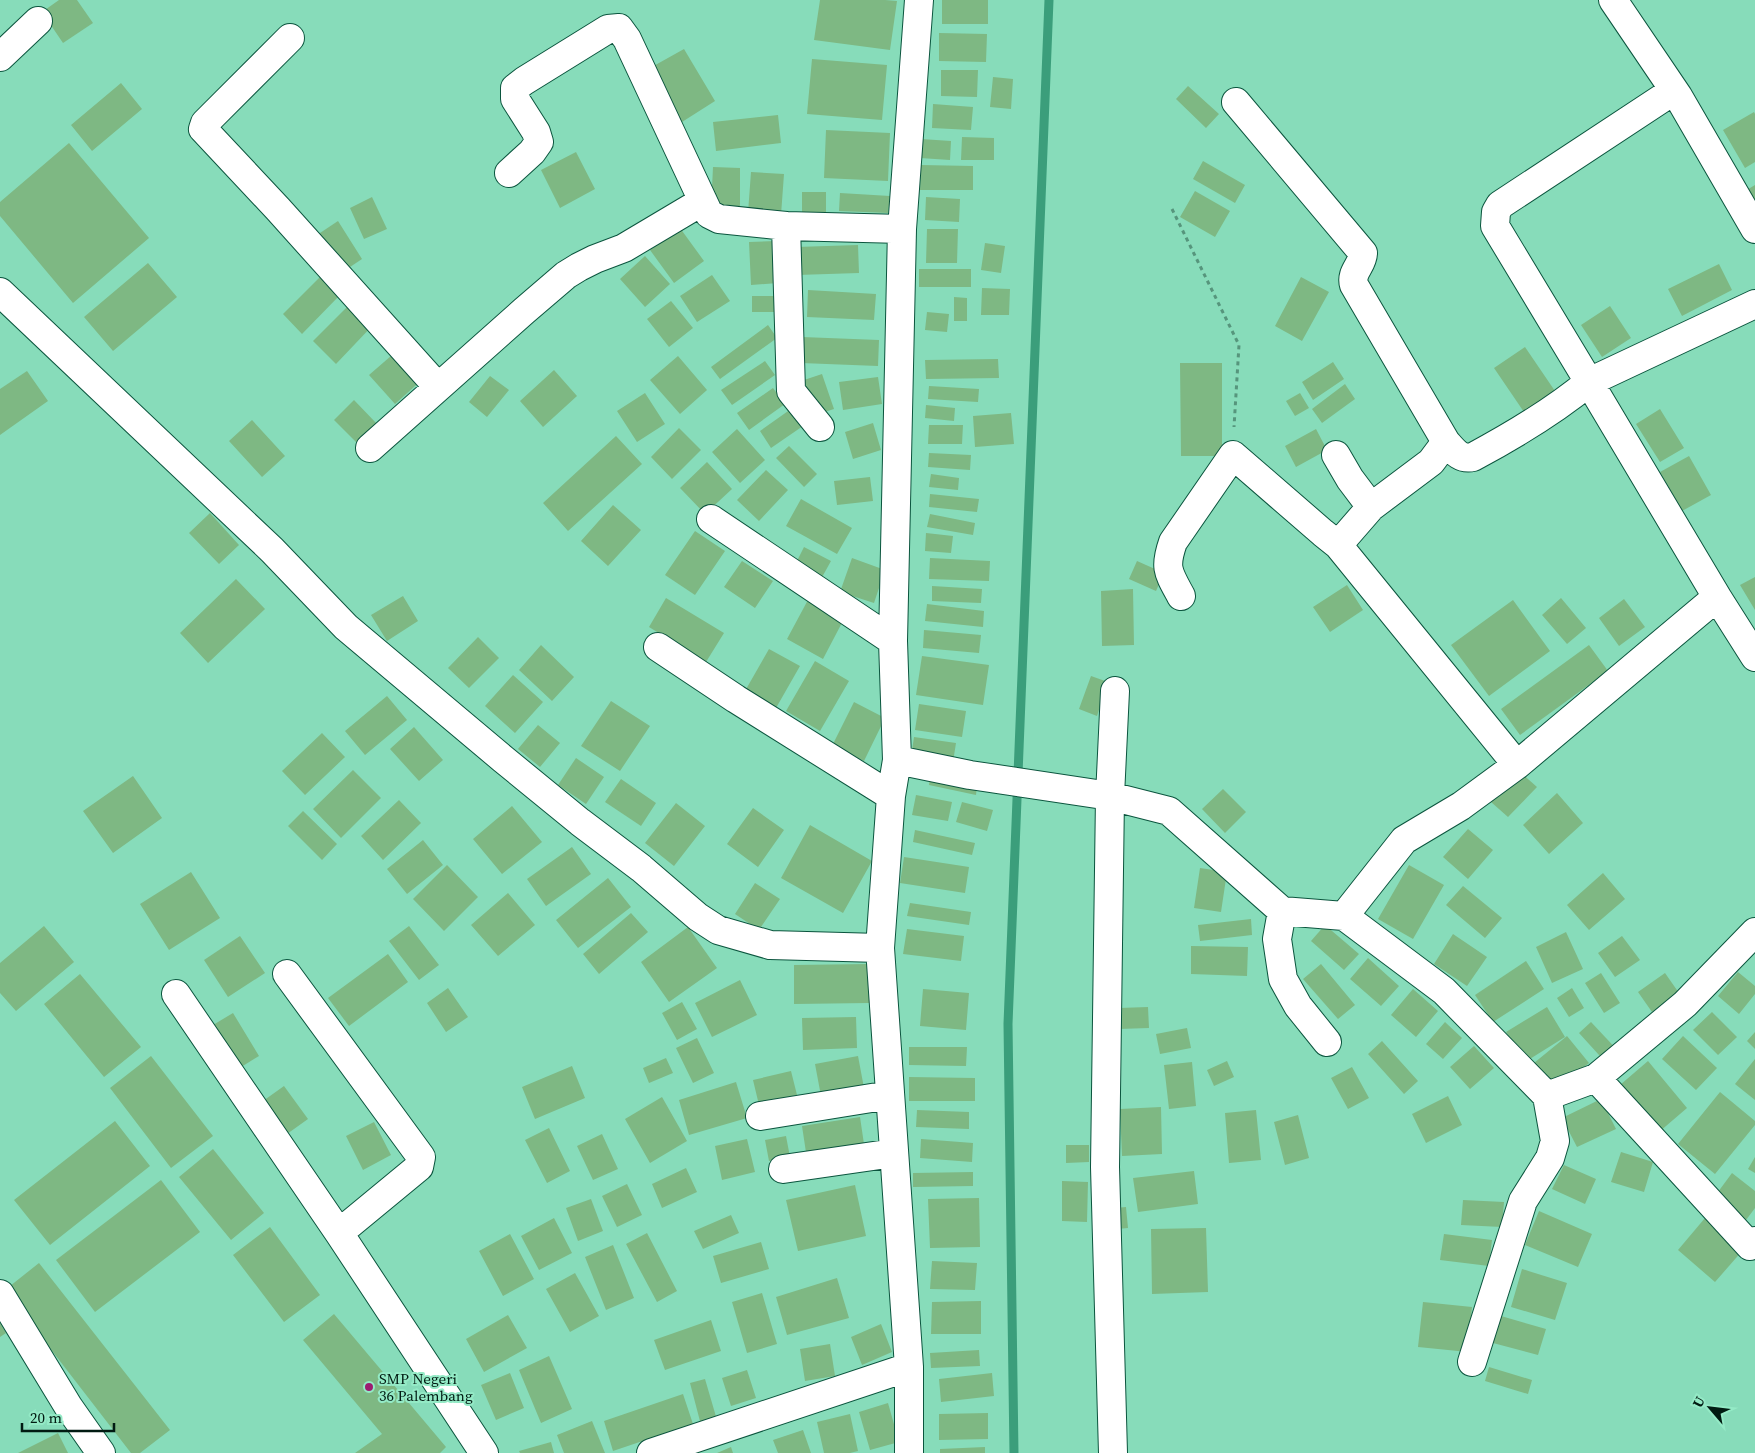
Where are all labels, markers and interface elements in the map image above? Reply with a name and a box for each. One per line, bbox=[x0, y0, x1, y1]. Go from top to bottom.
place label: SMP Negeri 36 Palembang bbox=[379, 1368, 473, 1406]
marker: SMP Negeri 36 Palembang bbox=[363, 1381, 375, 1393]
north arrow bbox=[1685, 1383, 1735, 1433]
text: U bbox=[1687, 1393, 1710, 1411]
scale bar bbox=[22, 1400, 115, 1432]
text: 20 m bbox=[30, 1407, 62, 1428]

